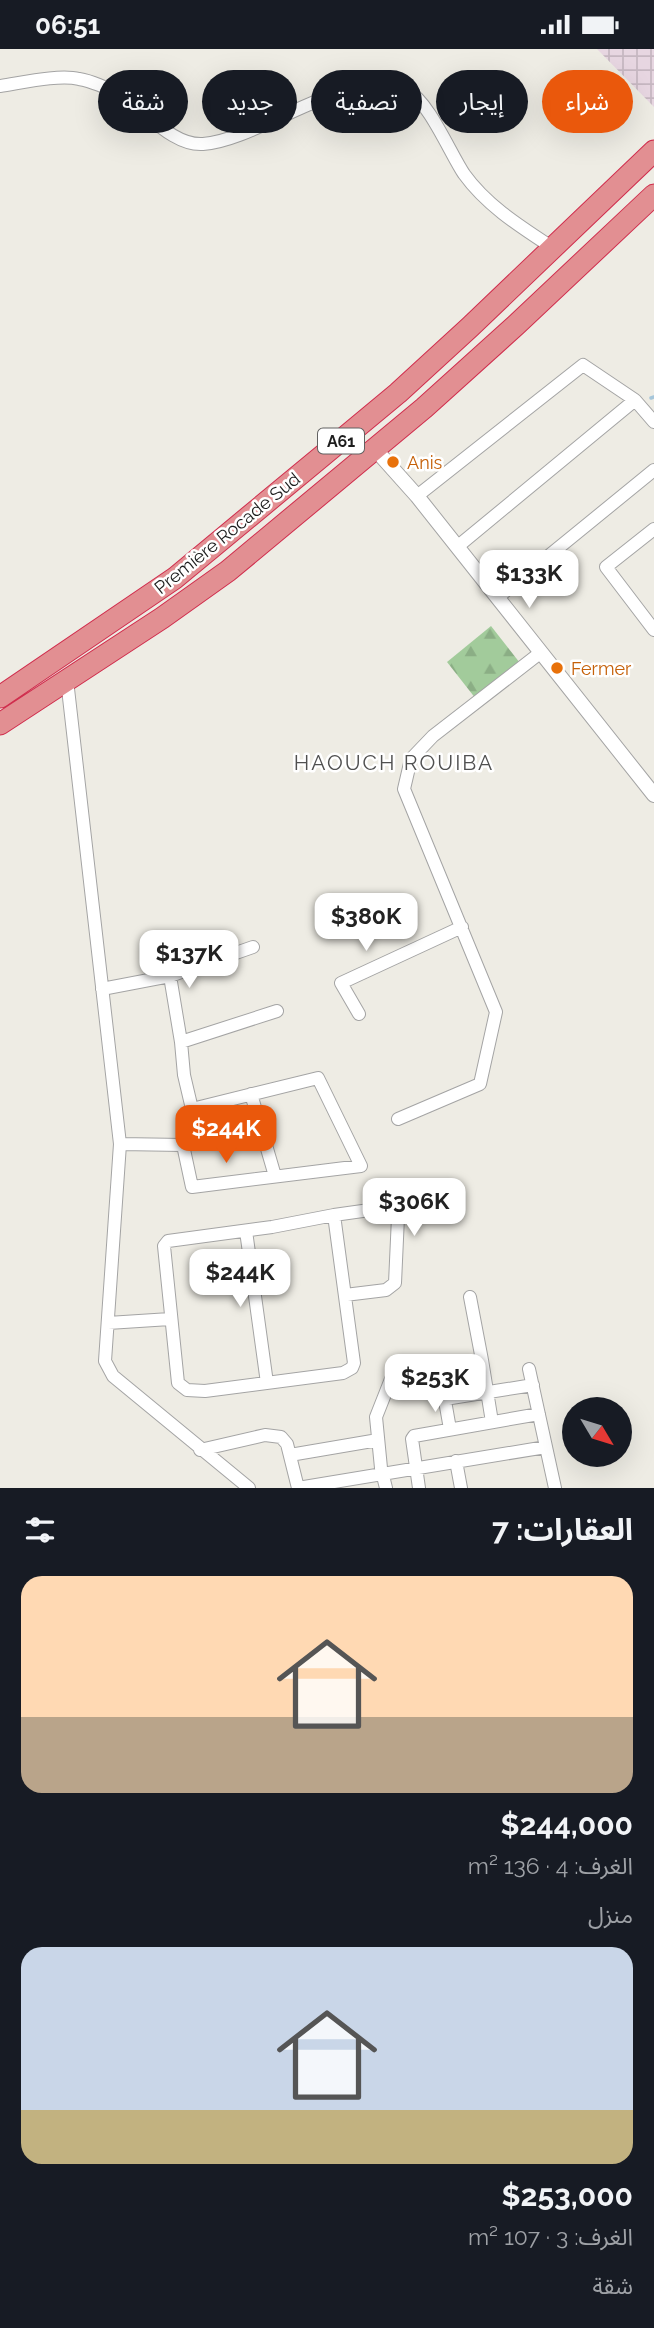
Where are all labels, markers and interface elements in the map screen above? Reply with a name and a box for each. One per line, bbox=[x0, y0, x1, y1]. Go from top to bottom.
text: 06:51 bbox=[35, 10, 100, 40]
chip: شقة bbox=[98, 70, 188, 133]
chip: جديد bbox=[202, 70, 297, 133]
chip: تصفية bbox=[311, 70, 422, 133]
chip: إيجار bbox=[436, 70, 528, 133]
chip: شراء bbox=[542, 70, 633, 133]
road number: A61 bbox=[318, 429, 364, 453]
place label: Anis bbox=[407, 452, 443, 473]
marker: Anis bbox=[385, 454, 401, 470]
street label: Première Rocade Sud bbox=[150, 468, 304, 598]
pin: $133K bbox=[480, 551, 578, 610]
text: $133K bbox=[496, 559, 563, 586]
place label: Fermer bbox=[571, 658, 632, 679]
marker: Fermer bbox=[549, 660, 565, 676]
district label: HAOUCH ROUIBA bbox=[294, 750, 494, 775]
pin: $380K bbox=[317, 893, 415, 953]
text: $380K bbox=[331, 902, 401, 929]
pin: $137K bbox=[140, 930, 238, 990]
text: $137K bbox=[155, 939, 223, 966]
pin: $244K bbox=[177, 1105, 275, 1165]
text: $244K bbox=[191, 1114, 261, 1141]
pin: $306K bbox=[365, 1179, 463, 1238]
text: $306K bbox=[379, 1187, 449, 1214]
pin: $244K bbox=[191, 1249, 289, 1309]
text: $244K bbox=[205, 1258, 275, 1285]
pin: $253K bbox=[386, 1355, 484, 1414]
text: $253K bbox=[401, 1363, 469, 1390]
north arrow bbox=[562, 1397, 632, 1467]
map controls bbox=[562, 1397, 632, 1467]
icon: filters bbox=[21, 1511, 59, 1549]
text: العقارات: 7 bbox=[492, 1512, 633, 1547]
icon: home bbox=[264, 1621, 390, 1747]
text: $244,000 bbox=[501, 1807, 633, 1842]
text: الغرف: 4 · 136 m² bbox=[468, 1852, 633, 1879]
text: منزل bbox=[588, 1901, 633, 1928]
icon: home bbox=[264, 1992, 390, 2118]
text: $253,000 bbox=[501, 2178, 633, 2213]
text: الغرف: 3 · 107 m² bbox=[468, 2223, 633, 2250]
text: شقة bbox=[592, 2272, 633, 2299]

